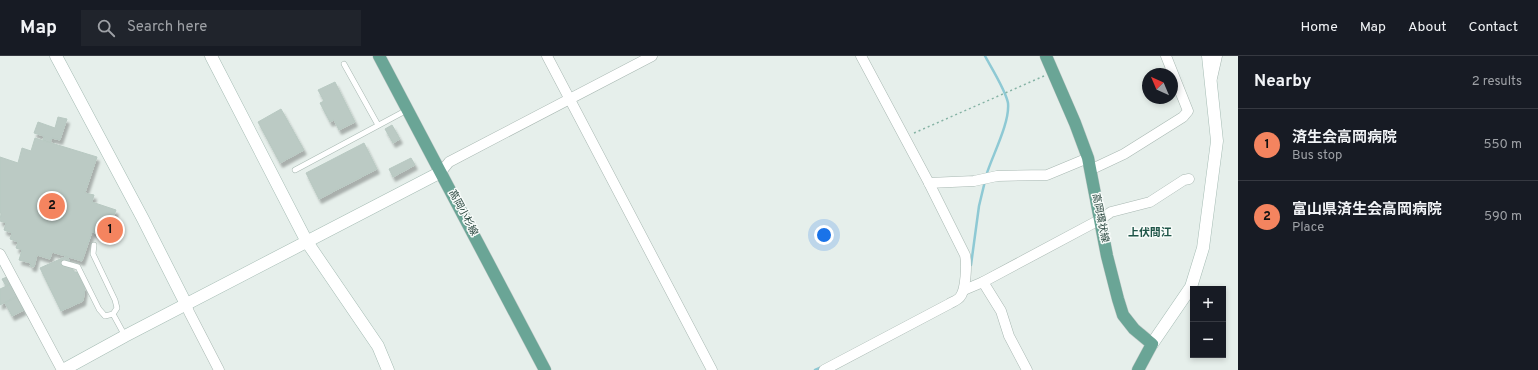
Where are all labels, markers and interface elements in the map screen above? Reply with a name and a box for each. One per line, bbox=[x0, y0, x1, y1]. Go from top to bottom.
search box bbox=[81, 10, 361, 46]
text: Map bbox=[20, 16, 57, 40]
icon: search bbox=[95, 17, 117, 39]
text: Search here bbox=[127, 18, 207, 37]
text: Home bbox=[1301, 19, 1338, 36]
text: Map bbox=[1360, 19, 1386, 36]
text: About bbox=[1408, 19, 1447, 36]
text: Contact bbox=[1469, 19, 1518, 36]
north arrow bbox=[1142, 68, 1178, 104]
text: Nearby bbox=[1254, 71, 1311, 93]
text: 2 results bbox=[1472, 74, 1522, 90]
text: 済生会高岡病院 bbox=[1292, 129, 1397, 148]
text: 1 bbox=[1264, 137, 1270, 153]
text: 550 m bbox=[1483, 137, 1522, 153]
text: Bus stop bbox=[1292, 148, 1342, 164]
street label: 高岡小杉線 bbox=[446, 188, 480, 238]
pin: 2 bbox=[39, 191, 65, 221]
street label: 高岡環状線 bbox=[1089, 192, 1111, 244]
text: 富山県済生会高岡病院 bbox=[1292, 201, 1442, 220]
text: 2 bbox=[1263, 209, 1271, 225]
text: 590 m bbox=[1484, 209, 1522, 225]
pin: 1 bbox=[97, 215, 123, 245]
text: Place bbox=[1292, 220, 1324, 236]
your location bbox=[814, 225, 834, 245]
district label: 上伏間江 bbox=[1128, 226, 1172, 240]
map controls bbox=[1190, 286, 1226, 358]
button: + bbox=[1190, 286, 1226, 322]
button: − bbox=[1190, 322, 1226, 358]

